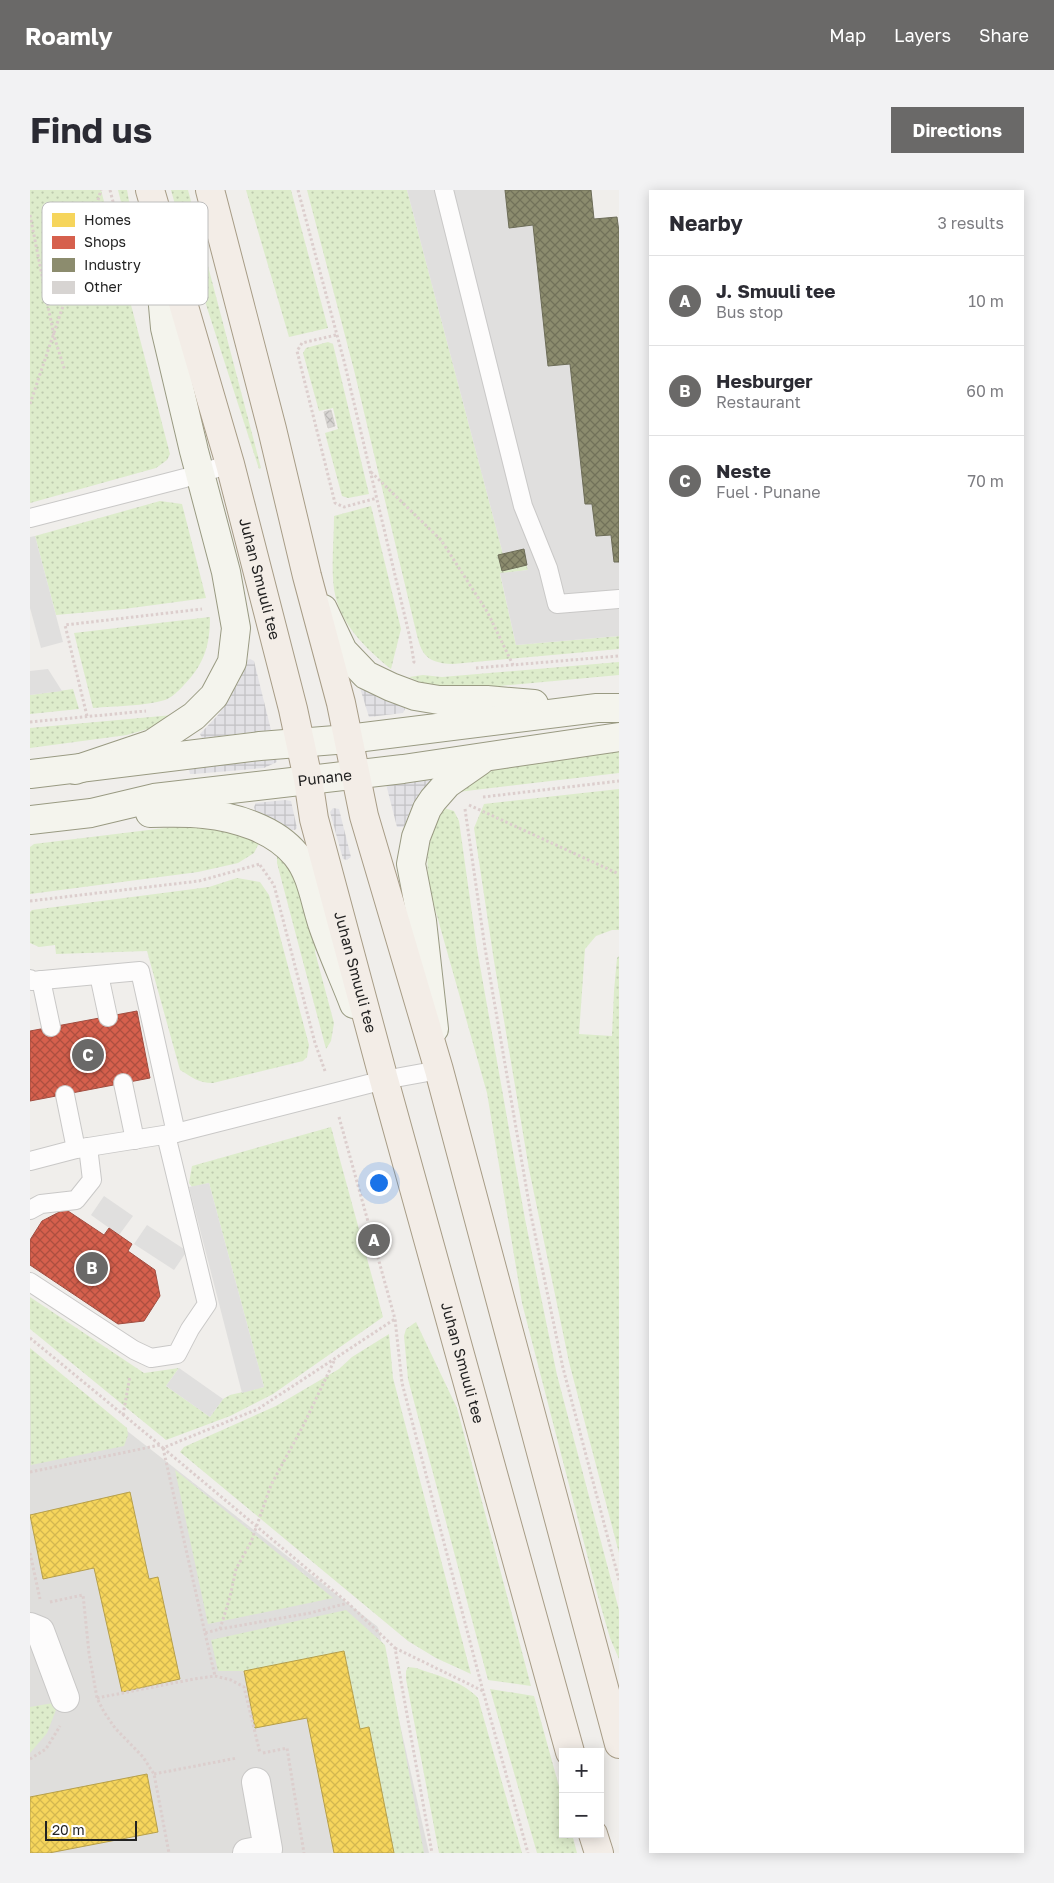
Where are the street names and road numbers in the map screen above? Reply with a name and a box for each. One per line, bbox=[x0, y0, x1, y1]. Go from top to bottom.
street label: Juhan Smuuli tee bbox=[236, 516, 285, 642]
street label: Punane bbox=[296, 765, 353, 789]
street label: Juhan Smuuli tee bbox=[331, 909, 381, 1035]
street label: Juhan Smuuli tee bbox=[438, 1300, 489, 1425]

